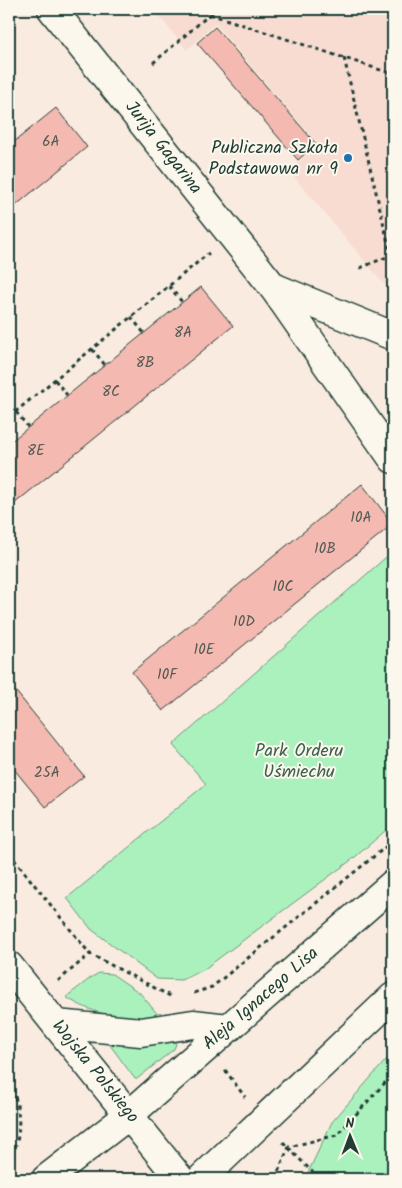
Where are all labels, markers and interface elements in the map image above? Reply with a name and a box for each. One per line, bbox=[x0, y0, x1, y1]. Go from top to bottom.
street label: Jurija Gagarina bbox=[117, 95, 209, 201]
house number: 6A bbox=[42, 130, 60, 154]
place label: Publiczna Szkoła Podstawowa nr 9 bbox=[208, 134, 338, 184]
marker: Publiczna Szkoła Podstawowa nr 9 bbox=[342, 152, 354, 164]
house number: 8A bbox=[174, 321, 192, 345]
house number: 8B bbox=[136, 351, 154, 375]
house number: 8C bbox=[102, 380, 120, 404]
house number: 8E bbox=[27, 439, 46, 463]
house number: 10A bbox=[350, 506, 372, 530]
house number: 10B bbox=[314, 537, 336, 561]
house number: 10C bbox=[272, 575, 294, 599]
house number: 10D bbox=[233, 610, 255, 634]
house number: 10E bbox=[194, 638, 216, 662]
house number: 10F bbox=[157, 663, 178, 687]
park label: Park Orderu Uśmiechu bbox=[255, 737, 344, 787]
house number: 25A bbox=[34, 761, 60, 785]
street label: Aleja Ignacego Lisa bbox=[196, 940, 326, 1058]
street label: Wojska Polskiego bbox=[44, 1014, 146, 1130]
north arrow bbox=[324, 1110, 374, 1160]
text: N bbox=[345, 1113, 355, 1135]

